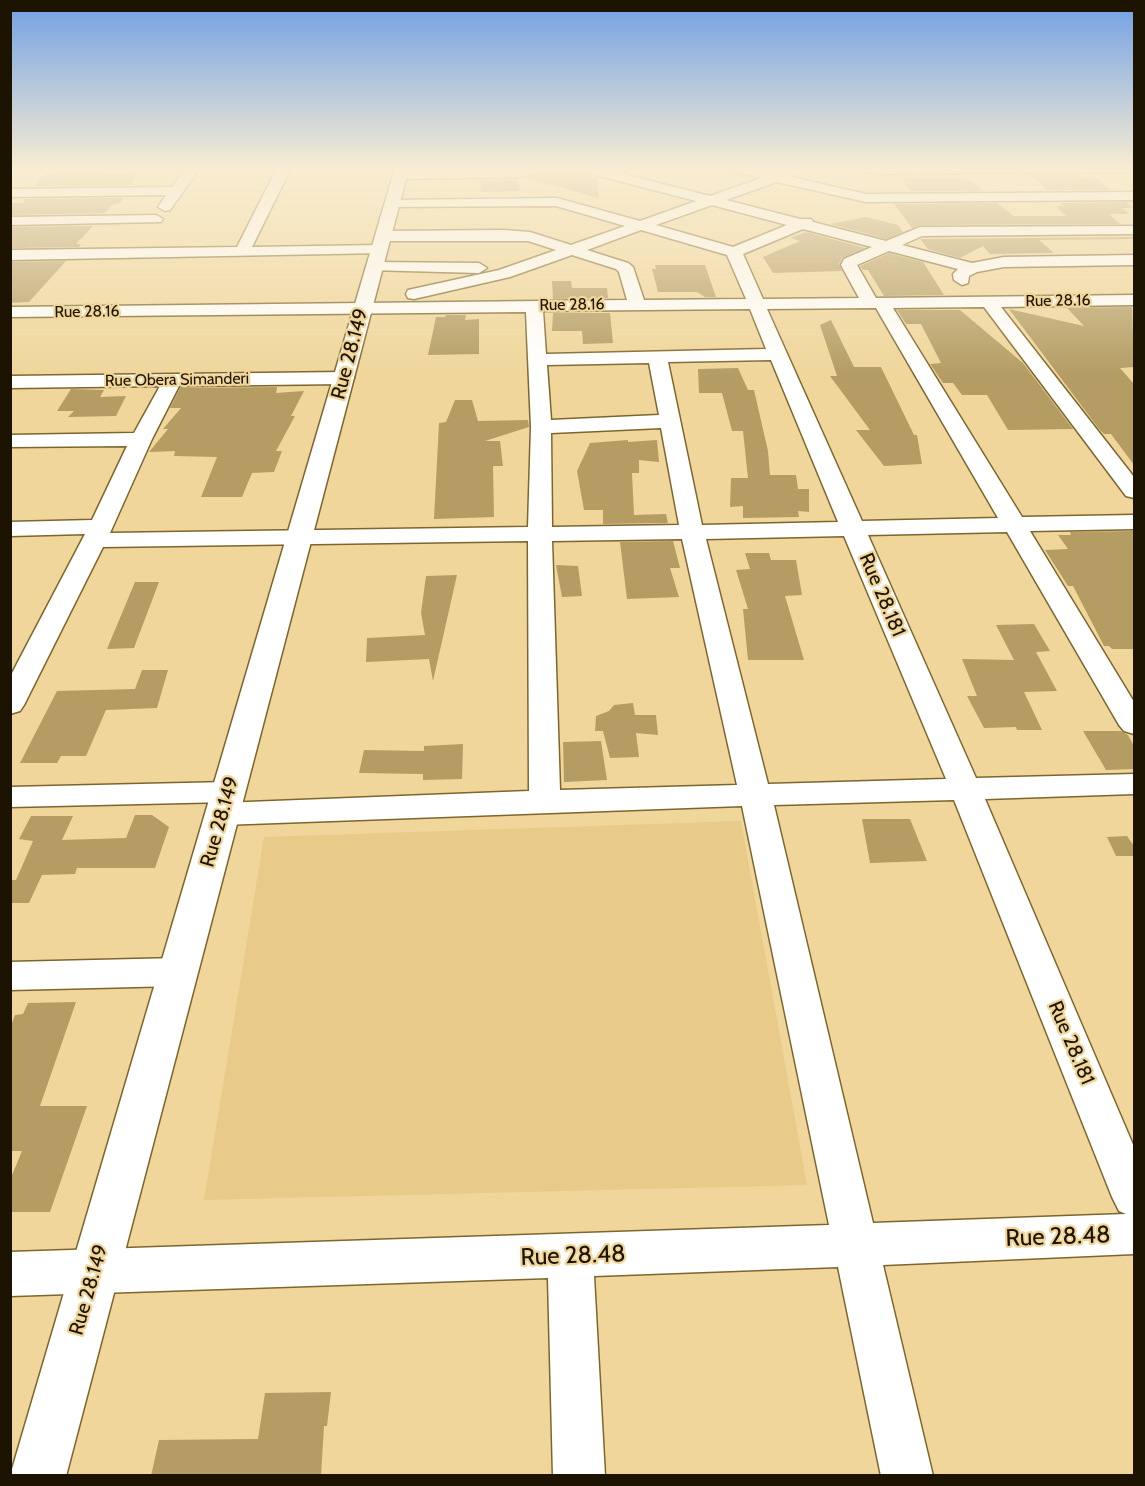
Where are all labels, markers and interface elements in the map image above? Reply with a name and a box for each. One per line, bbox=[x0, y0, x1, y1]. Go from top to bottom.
street label: Rue 28.16 bbox=[1025, 291, 1091, 311]
street label: Rue 28.16 bbox=[539, 295, 605, 315]
street label: Rue 28.16 bbox=[54, 302, 120, 322]
street label: Rue 28.149 bbox=[326, 306, 374, 402]
street label: Rue Obera Simanderi bbox=[105, 369, 249, 391]
street label: Rue 28.181 bbox=[854, 549, 910, 641]
street label: Rue 28.149 bbox=[196, 774, 244, 870]
street label: Rue 28.181 bbox=[1043, 997, 1099, 1089]
street label: Rue 28.48 bbox=[1005, 1221, 1111, 1253]
street label: Rue 28.48 bbox=[520, 1240, 626, 1272]
street label: Rue 28.149 bbox=[65, 1242, 113, 1338]

